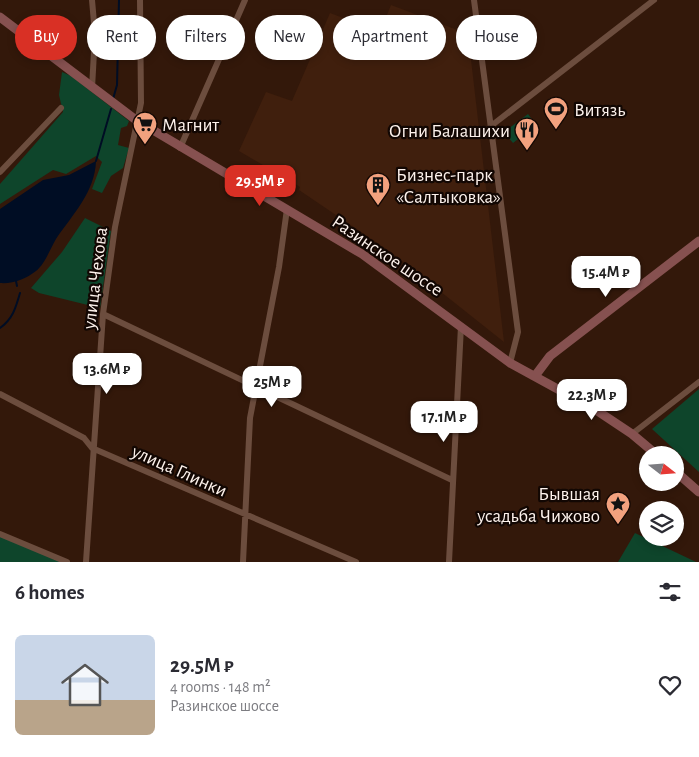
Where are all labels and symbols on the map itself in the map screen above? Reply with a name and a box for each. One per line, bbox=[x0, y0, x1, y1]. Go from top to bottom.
sports icon: Витязь bbox=[543, 96, 569, 130]
place label: Витязь bbox=[574, 101, 625, 120]
supermarket icon: Магнит bbox=[132, 111, 158, 145]
place label: Магнит bbox=[162, 116, 219, 135]
restaurant icon: Огни Балашихи bbox=[514, 117, 540, 151]
place label: Огни Балашихи bbox=[389, 122, 510, 141]
pin: 29.5M ₽ bbox=[214, 164, 306, 207]
place label: Бизнес-парк «Салтыковка» bbox=[396, 166, 501, 207]
building icon: Бизнес-парк «Салтыковка» bbox=[365, 172, 391, 206]
street label: Разинское шоссе bbox=[328, 212, 446, 300]
street label: улица Чехова bbox=[80, 226, 111, 331]
pin: 15.4M ₽ bbox=[560, 256, 652, 298]
pin: 13.6M ₽ bbox=[61, 352, 153, 395]
pin: 25M ₽ bbox=[237, 366, 307, 408]
pin: 22.3M ₽ bbox=[546, 378, 638, 421]
pin: 17.1M ₽ bbox=[398, 400, 490, 443]
street label: улица Глинки bbox=[128, 442, 230, 501]
north arrow bbox=[639, 446, 684, 491]
place label: Бывшая усадьба Чижово bbox=[476, 485, 600, 526]
place icon: Бывшая усадьба Чижово bbox=[605, 491, 631, 525]

